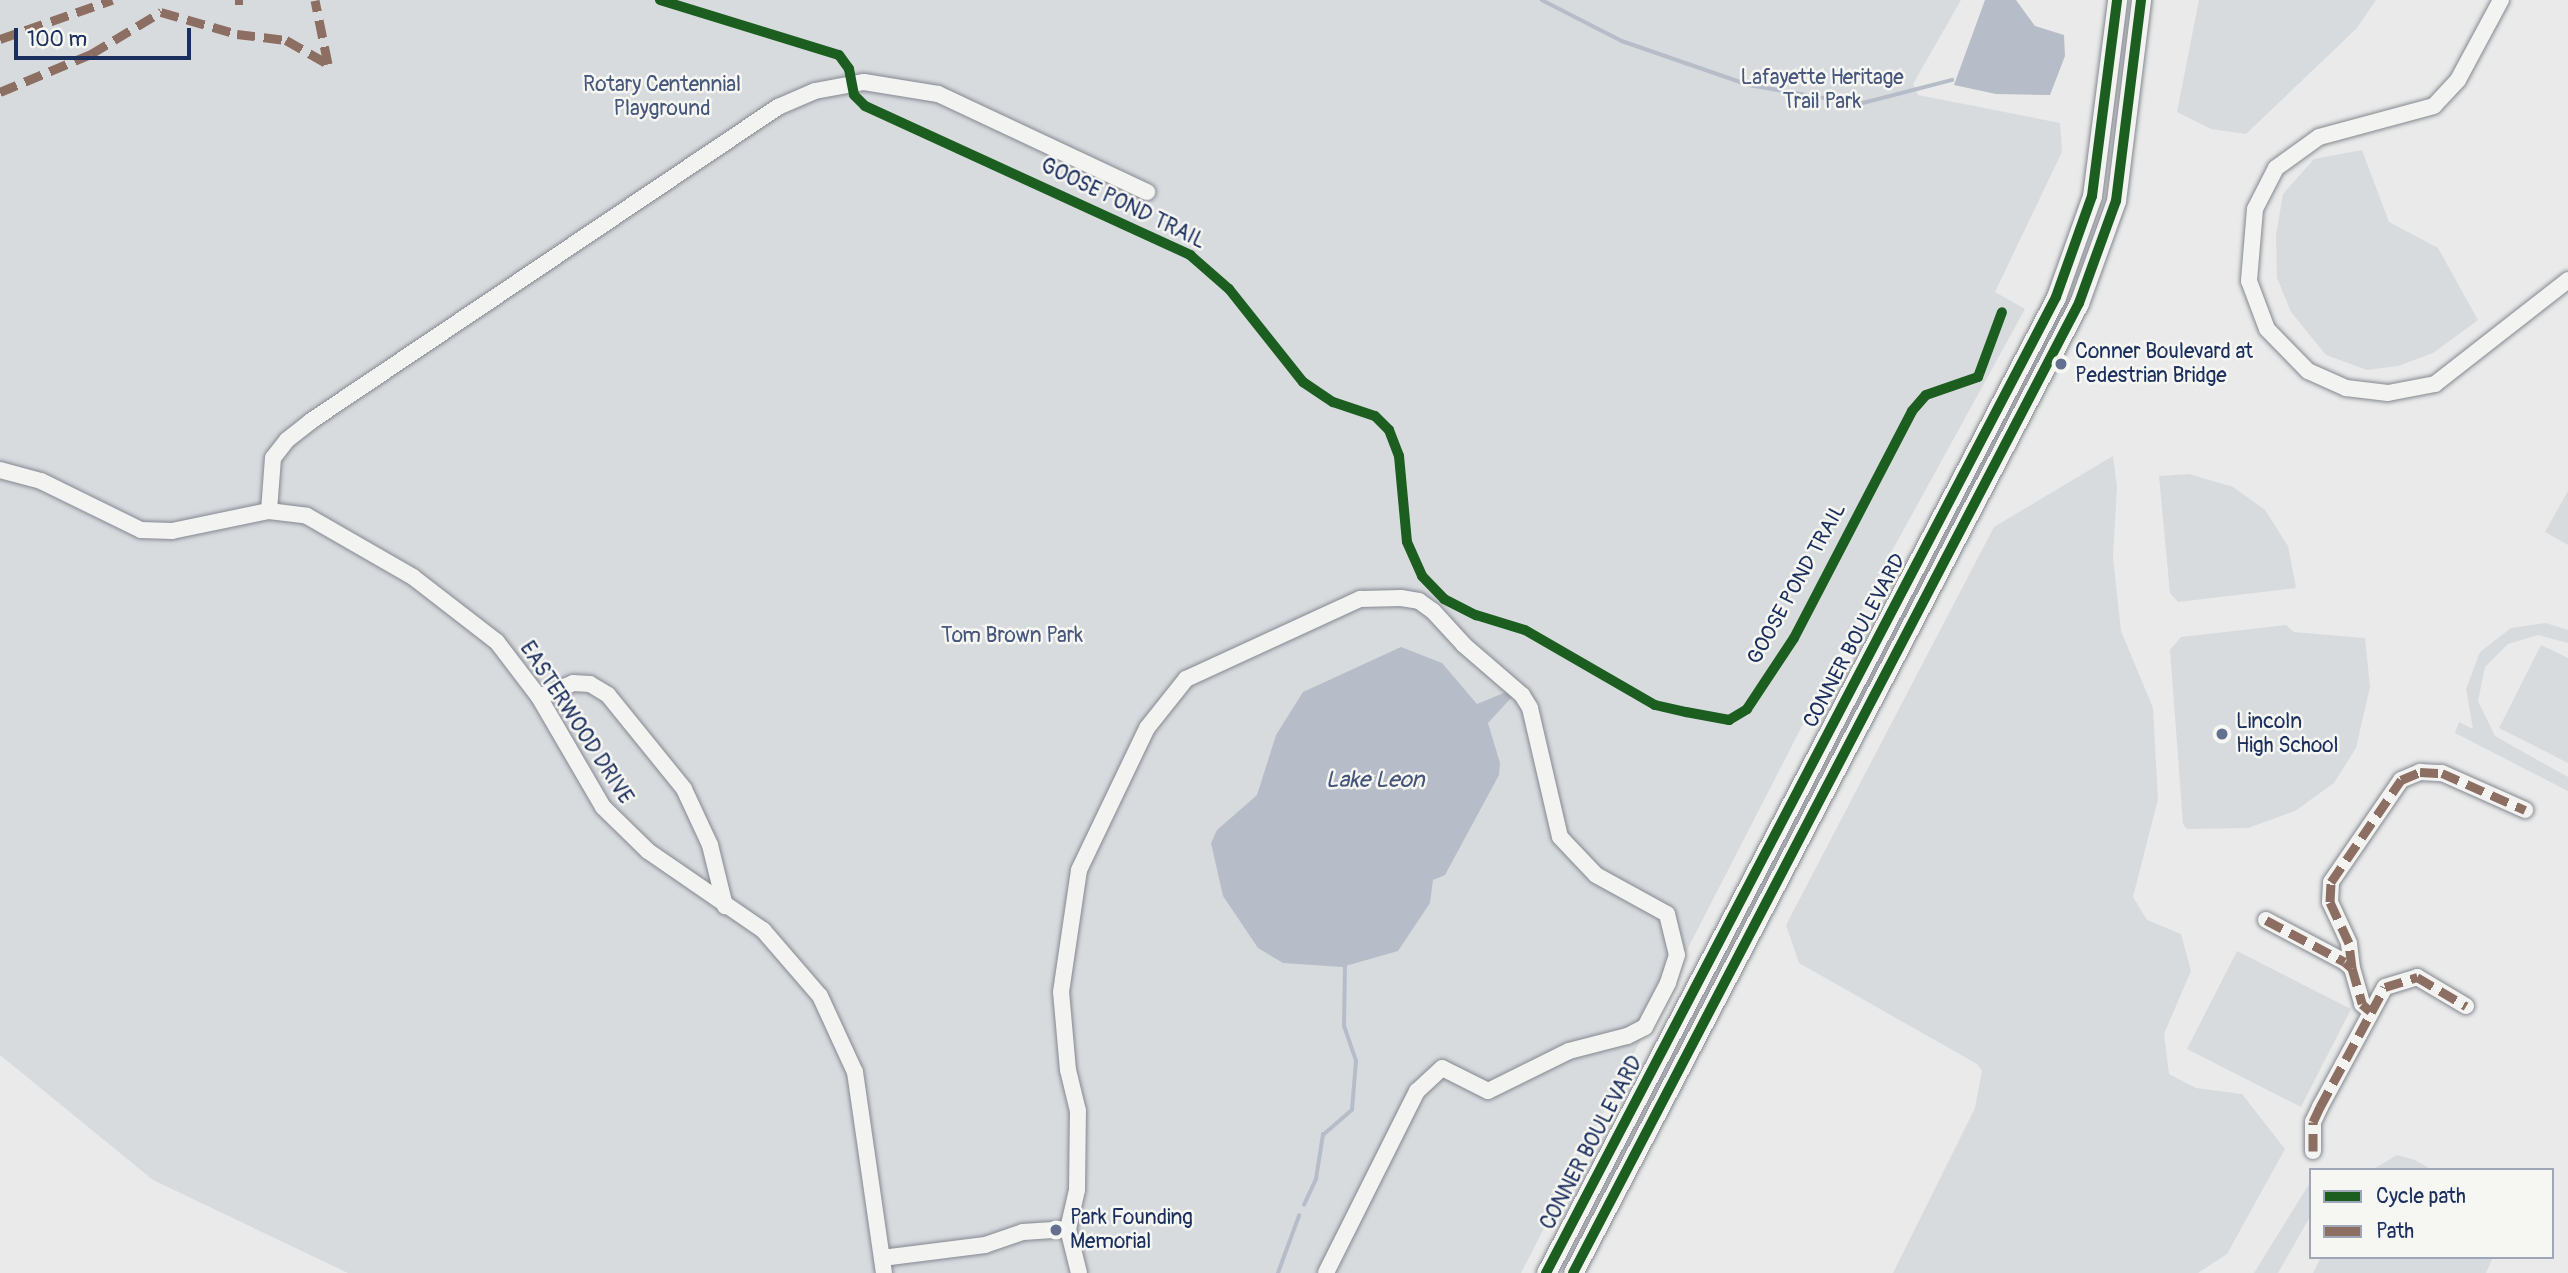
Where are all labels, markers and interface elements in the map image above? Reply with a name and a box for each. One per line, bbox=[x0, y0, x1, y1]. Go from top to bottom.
scale bar bbox=[18, 14, 194, 58]
text: 100 m bbox=[27, 26, 87, 53]
park label: Lafayette Heritage Trail Park bbox=[1740, 65, 1904, 115]
park label: Rotary Centennial Playground bbox=[583, 72, 741, 122]
street label: GOOSE POND TRAIL bbox=[1036, 153, 1210, 255]
place label: Conner Boulevard at Pedestrian Bridge bbox=[2075, 339, 2253, 389]
marker: Conner Boulevard at Pedestrian Bridge bbox=[2053, 356, 2069, 372]
street label: GOOSE POND TRAIL bbox=[1742, 499, 1852, 669]
street label: CONNER BOULEVARD bbox=[1799, 550, 1911, 732]
park label: Tom Brown Park bbox=[941, 623, 1083, 649]
street label: EASTERWOOD DRIVE bbox=[514, 637, 638, 809]
place label: Lincoln High School bbox=[2236, 709, 2339, 759]
marker: Lincoln High School bbox=[2214, 726, 2230, 742]
water label: Lake Leon bbox=[1325, 766, 1425, 794]
street label: CONNER BOULEVARD bbox=[1536, 1052, 1648, 1234]
legend bbox=[2309, 1168, 2554, 1259]
text: Cycle path bbox=[2376, 1183, 2466, 1210]
place label: Park Founding Memorial bbox=[1070, 1205, 1193, 1255]
text: Path bbox=[2376, 1218, 2414, 1245]
marker: Park Founding Memorial bbox=[1048, 1222, 1064, 1238]

